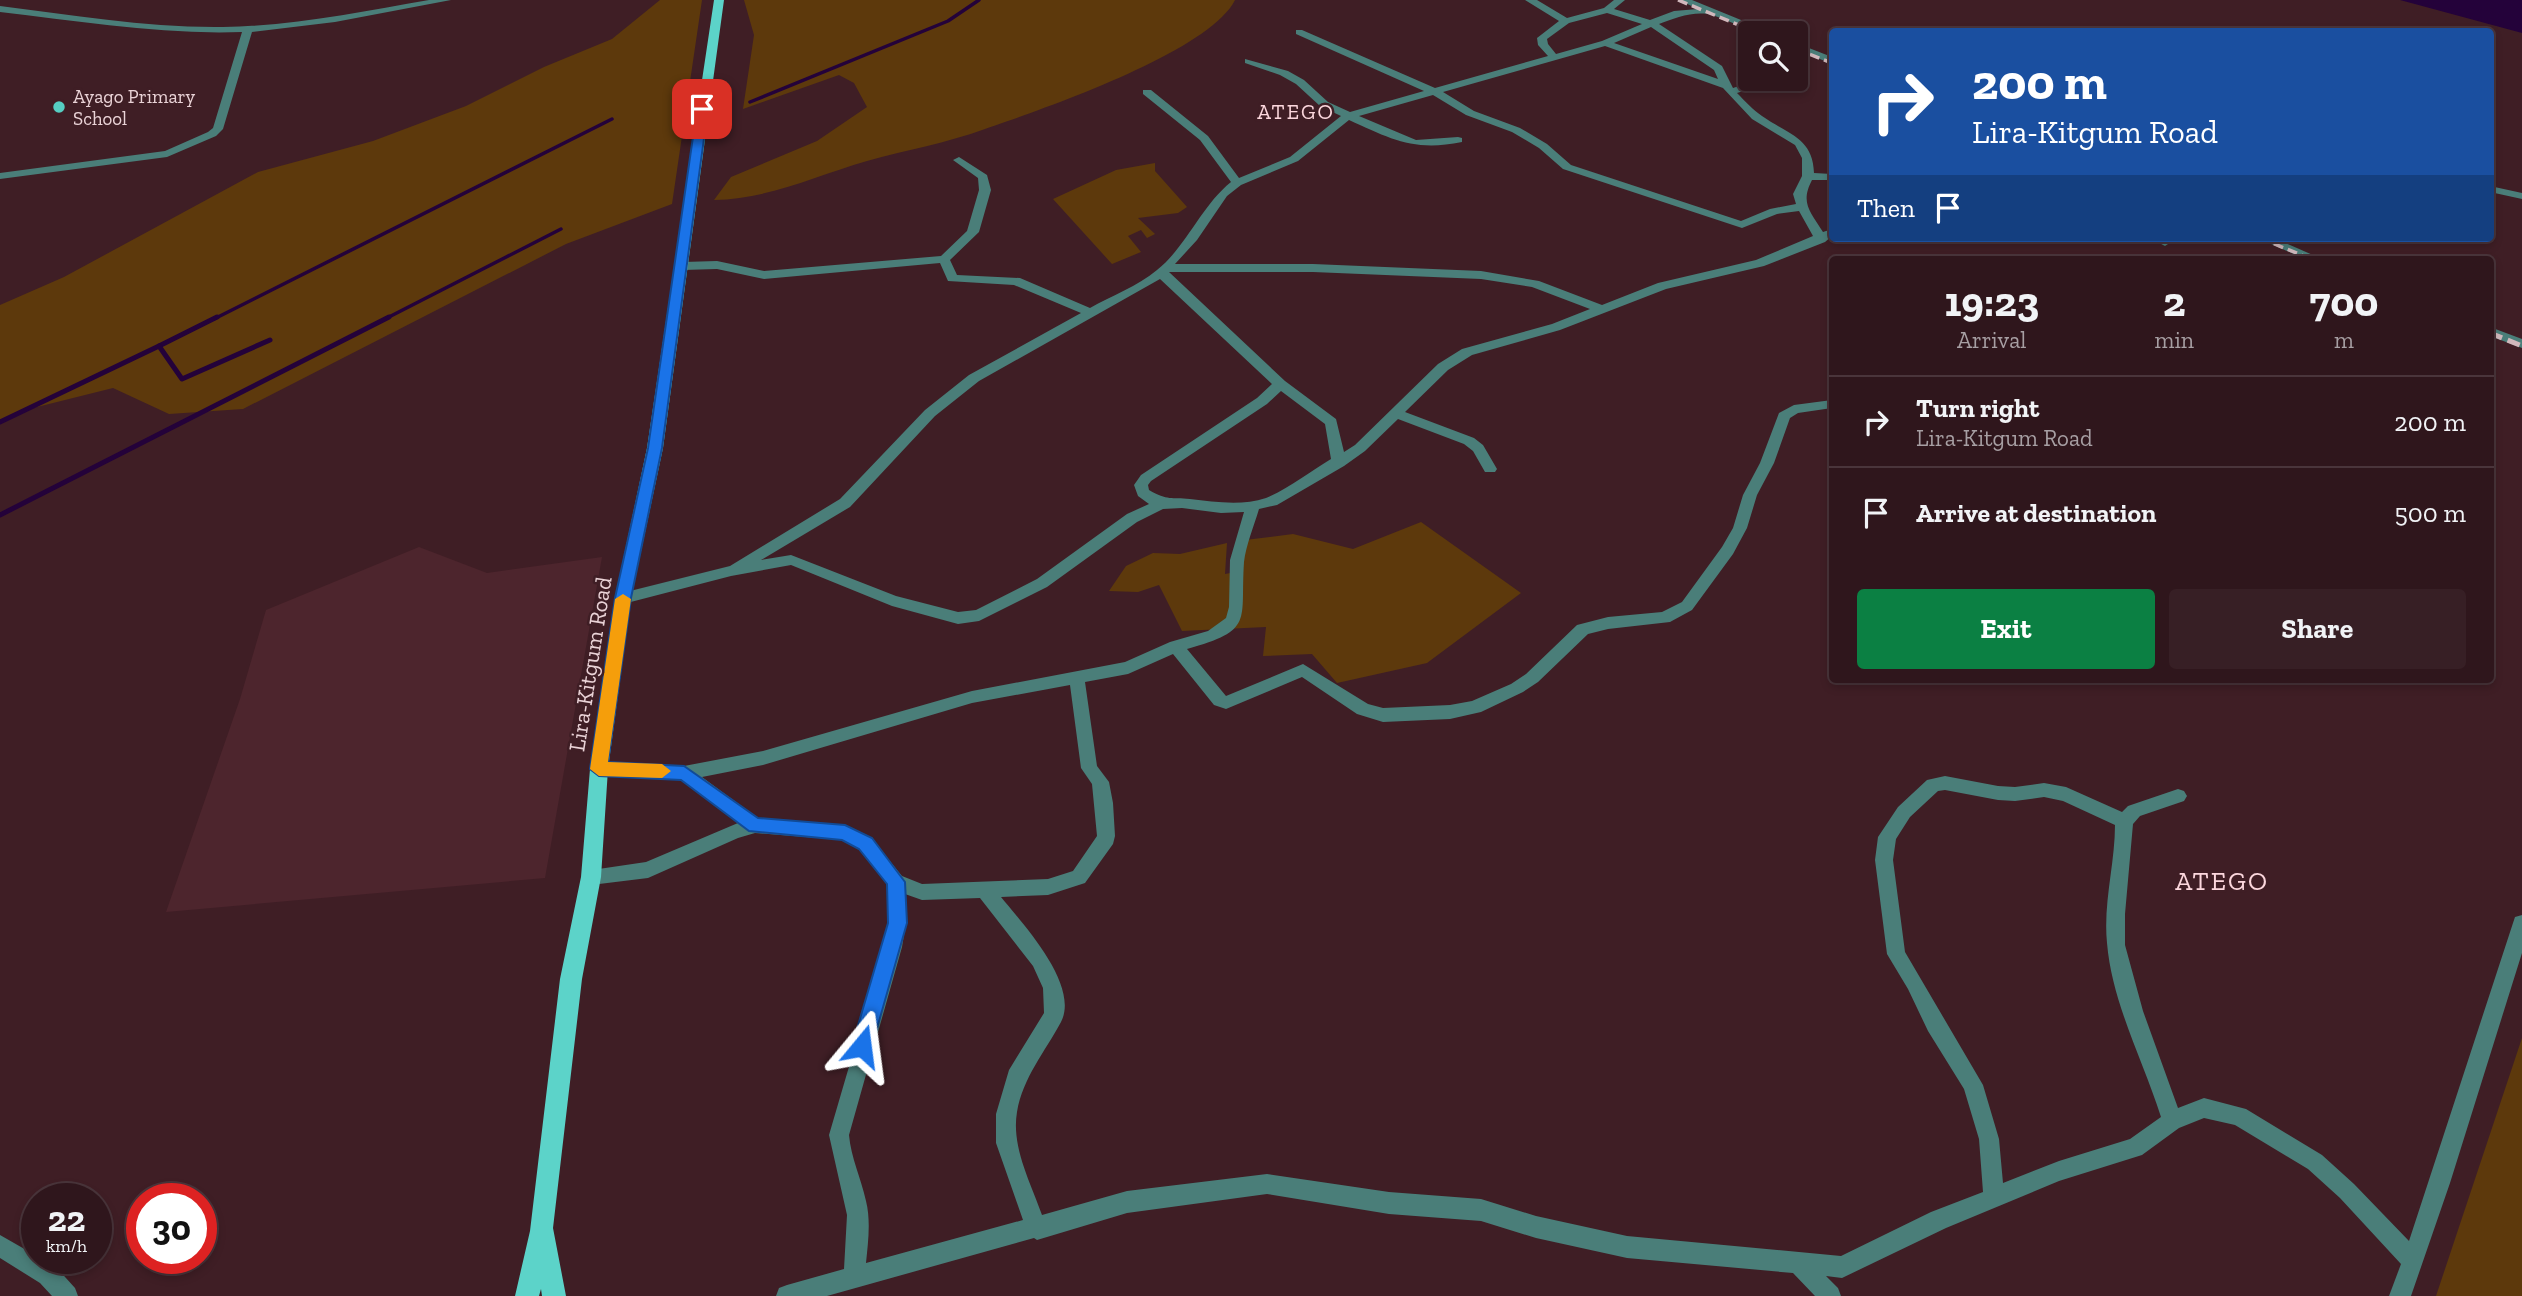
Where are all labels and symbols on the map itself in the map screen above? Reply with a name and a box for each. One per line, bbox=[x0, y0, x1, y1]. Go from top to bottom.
pin bbox=[672, 79, 732, 139]
place label: Ayago Primary School bbox=[73, 85, 196, 130]
marker: Ayago Primary School bbox=[51, 99, 67, 115]
district label: ATEGO bbox=[1257, 99, 1335, 124]
street label: Lira-Kitgum Road bbox=[562, 574, 618, 753]
district label: ATEGO bbox=[2175, 865, 2269, 897]
position arrow bbox=[825, 1009, 899, 1083]
speed limit sign: 30 bbox=[126, 1183, 217, 1274]

